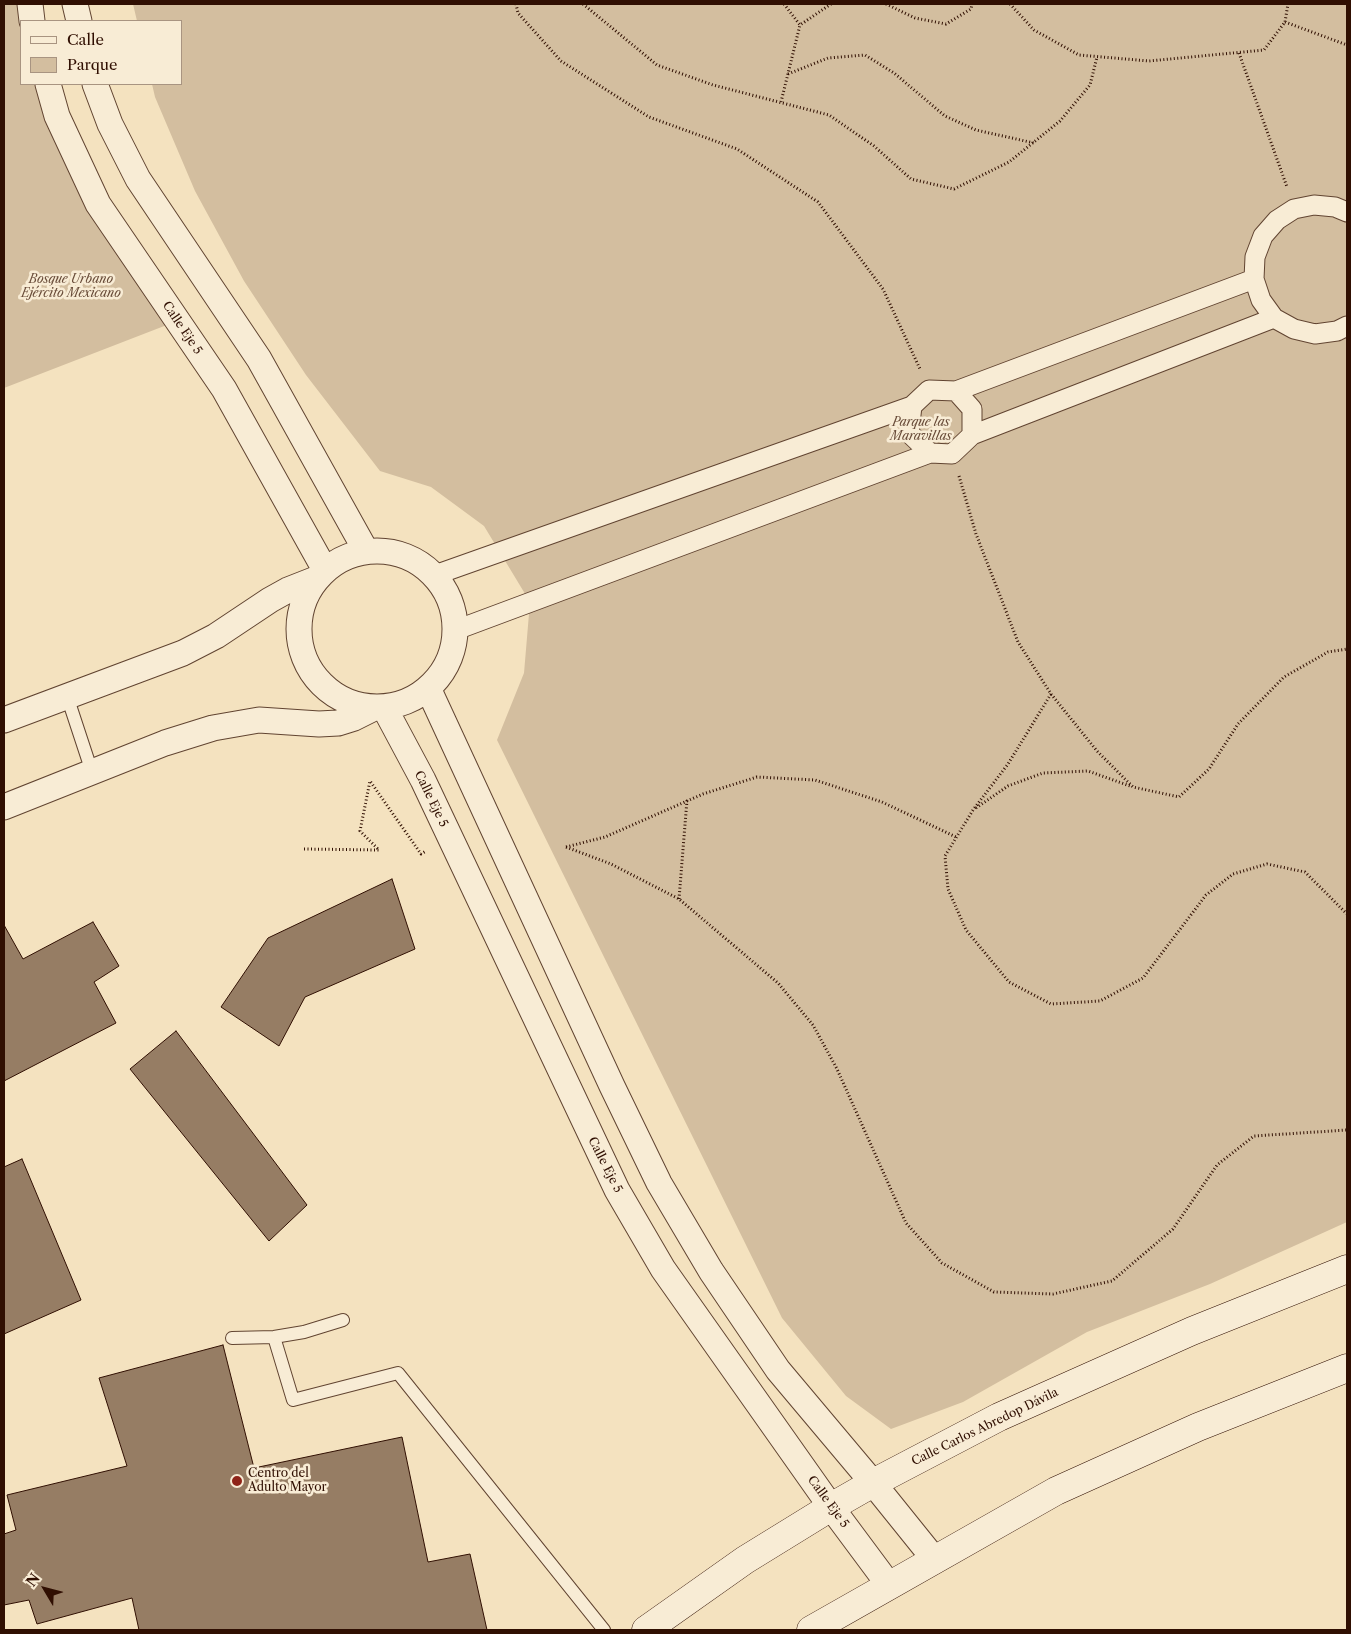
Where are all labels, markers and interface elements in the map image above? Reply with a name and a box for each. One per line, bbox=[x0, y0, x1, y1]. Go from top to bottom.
legend bbox=[20, 20, 182, 85]
text: Calle bbox=[67, 30, 104, 49]
text: Parque bbox=[67, 55, 117, 74]
park label: Bosque Urbano Ejército Mexicano bbox=[21, 273, 121, 301]
street label: Calle Eje 5 bbox=[159, 299, 205, 357]
park label: Parque las Maravillas bbox=[890, 416, 952, 444]
street label: Calle Eje 5 bbox=[411, 769, 451, 829]
street label: Calle Eje 5 bbox=[585, 1135, 625, 1195]
street label: Calle Carlos Abredop Dávila bbox=[909, 1385, 1061, 1469]
place label: Centro del Adulto Mayor bbox=[248, 1467, 327, 1495]
street label: Calle Eje 5 bbox=[804, 1473, 852, 1531]
marker: Centro del Adulto Mayor bbox=[230, 1474, 244, 1488]
north arrow bbox=[20, 1564, 70, 1614]
text: N bbox=[22, 1570, 44, 1590]

